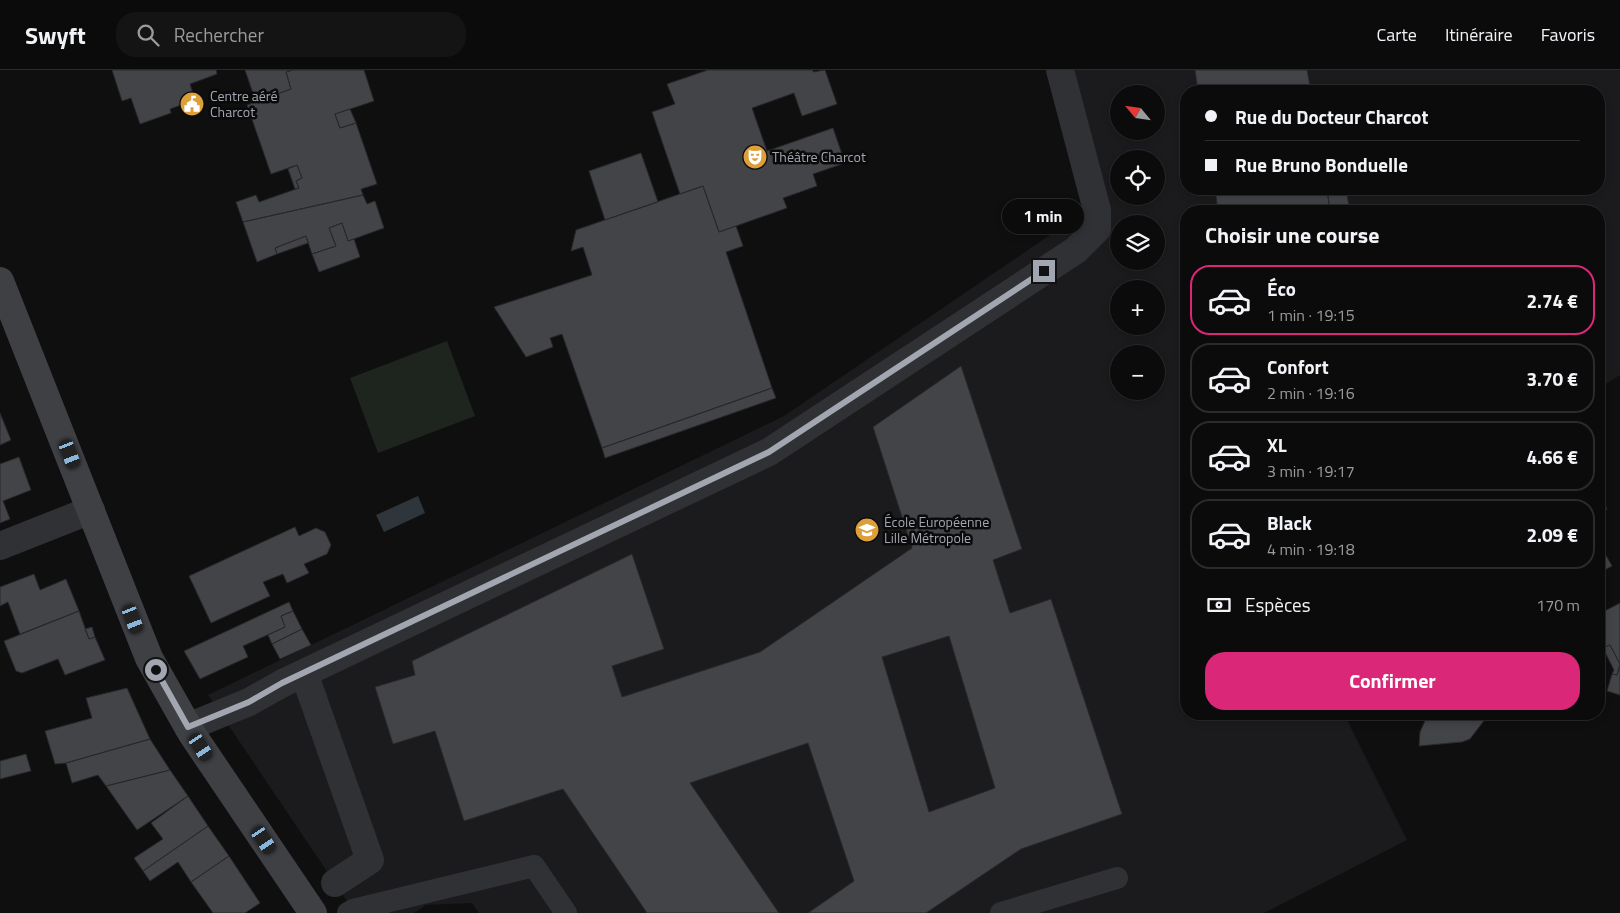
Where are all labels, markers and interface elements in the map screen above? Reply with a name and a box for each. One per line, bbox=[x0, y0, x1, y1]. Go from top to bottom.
search box bbox=[116, 12, 466, 57]
text: Swyft bbox=[25, 17, 86, 53]
text: Rechercher bbox=[174, 20, 264, 49]
icon: search bbox=[134, 21, 162, 49]
text: Carte bbox=[1376, 21, 1417, 48]
text: Itinéraire bbox=[1445, 21, 1513, 48]
text: Favoris bbox=[1541, 21, 1595, 48]
place label: Centre aéré Charcot bbox=[210, 85, 278, 122]
north arrow bbox=[1110, 85, 1165, 140]
map controls bbox=[1110, 85, 1165, 400]
public building icon: Centre aéré Charcot bbox=[179, 91, 205, 117]
text: Rue du Docteur Charcot bbox=[1235, 102, 1428, 131]
theatre icon: Théâtre Charcot bbox=[742, 144, 768, 170]
place label: Théâtre Charcot bbox=[772, 146, 866, 167]
button: locate bbox=[1110, 150, 1165, 205]
text: Rue Bruno Bonduelle bbox=[1235, 150, 1408, 179]
callout: 1 min bbox=[1003, 198, 1085, 234]
text: 1 min bbox=[1024, 204, 1062, 228]
button: layers bbox=[1110, 215, 1165, 270]
text: Choisir une course bbox=[1205, 218, 1379, 252]
route end bbox=[1033, 260, 1055, 282]
text: Éco bbox=[1267, 274, 1296, 303]
icon: car bbox=[1207, 278, 1252, 323]
button: + bbox=[1110, 280, 1165, 335]
text: 2.74 € bbox=[1526, 286, 1578, 315]
text: 1 min · 19:15 bbox=[1267, 303, 1355, 327]
button: − bbox=[1110, 345, 1165, 400]
text: Confort bbox=[1267, 352, 1329, 381]
icon: car bbox=[1207, 356, 1252, 401]
text: 3.70 € bbox=[1526, 364, 1578, 393]
text: 2 min · 19:16 bbox=[1267, 381, 1355, 405]
text: XL bbox=[1267, 430, 1287, 459]
icon: car bbox=[1207, 434, 1252, 479]
car bbox=[57, 437, 82, 471]
text: 4.66 € bbox=[1526, 442, 1578, 471]
text: 3 min · 19:17 bbox=[1267, 459, 1355, 483]
text: Black bbox=[1267, 508, 1312, 537]
place label: École Européenne Lille Métropole bbox=[884, 511, 989, 548]
icon: car bbox=[1207, 512, 1252, 557]
school or university icon: École Européenne Lille Métropole bbox=[854, 517, 880, 543]
text: 2.09 € bbox=[1526, 520, 1578, 549]
text: 4 min · 19:18 bbox=[1267, 537, 1355, 561]
text: Espèces bbox=[1245, 590, 1311, 619]
icon: cash bbox=[1205, 591, 1233, 619]
text: 170 m bbox=[1536, 593, 1580, 617]
car bbox=[120, 602, 145, 636]
button: Confirmer bbox=[1205, 652, 1580, 710]
route start bbox=[145, 659, 167, 681]
car bbox=[186, 730, 215, 764]
car bbox=[249, 823, 278, 857]

